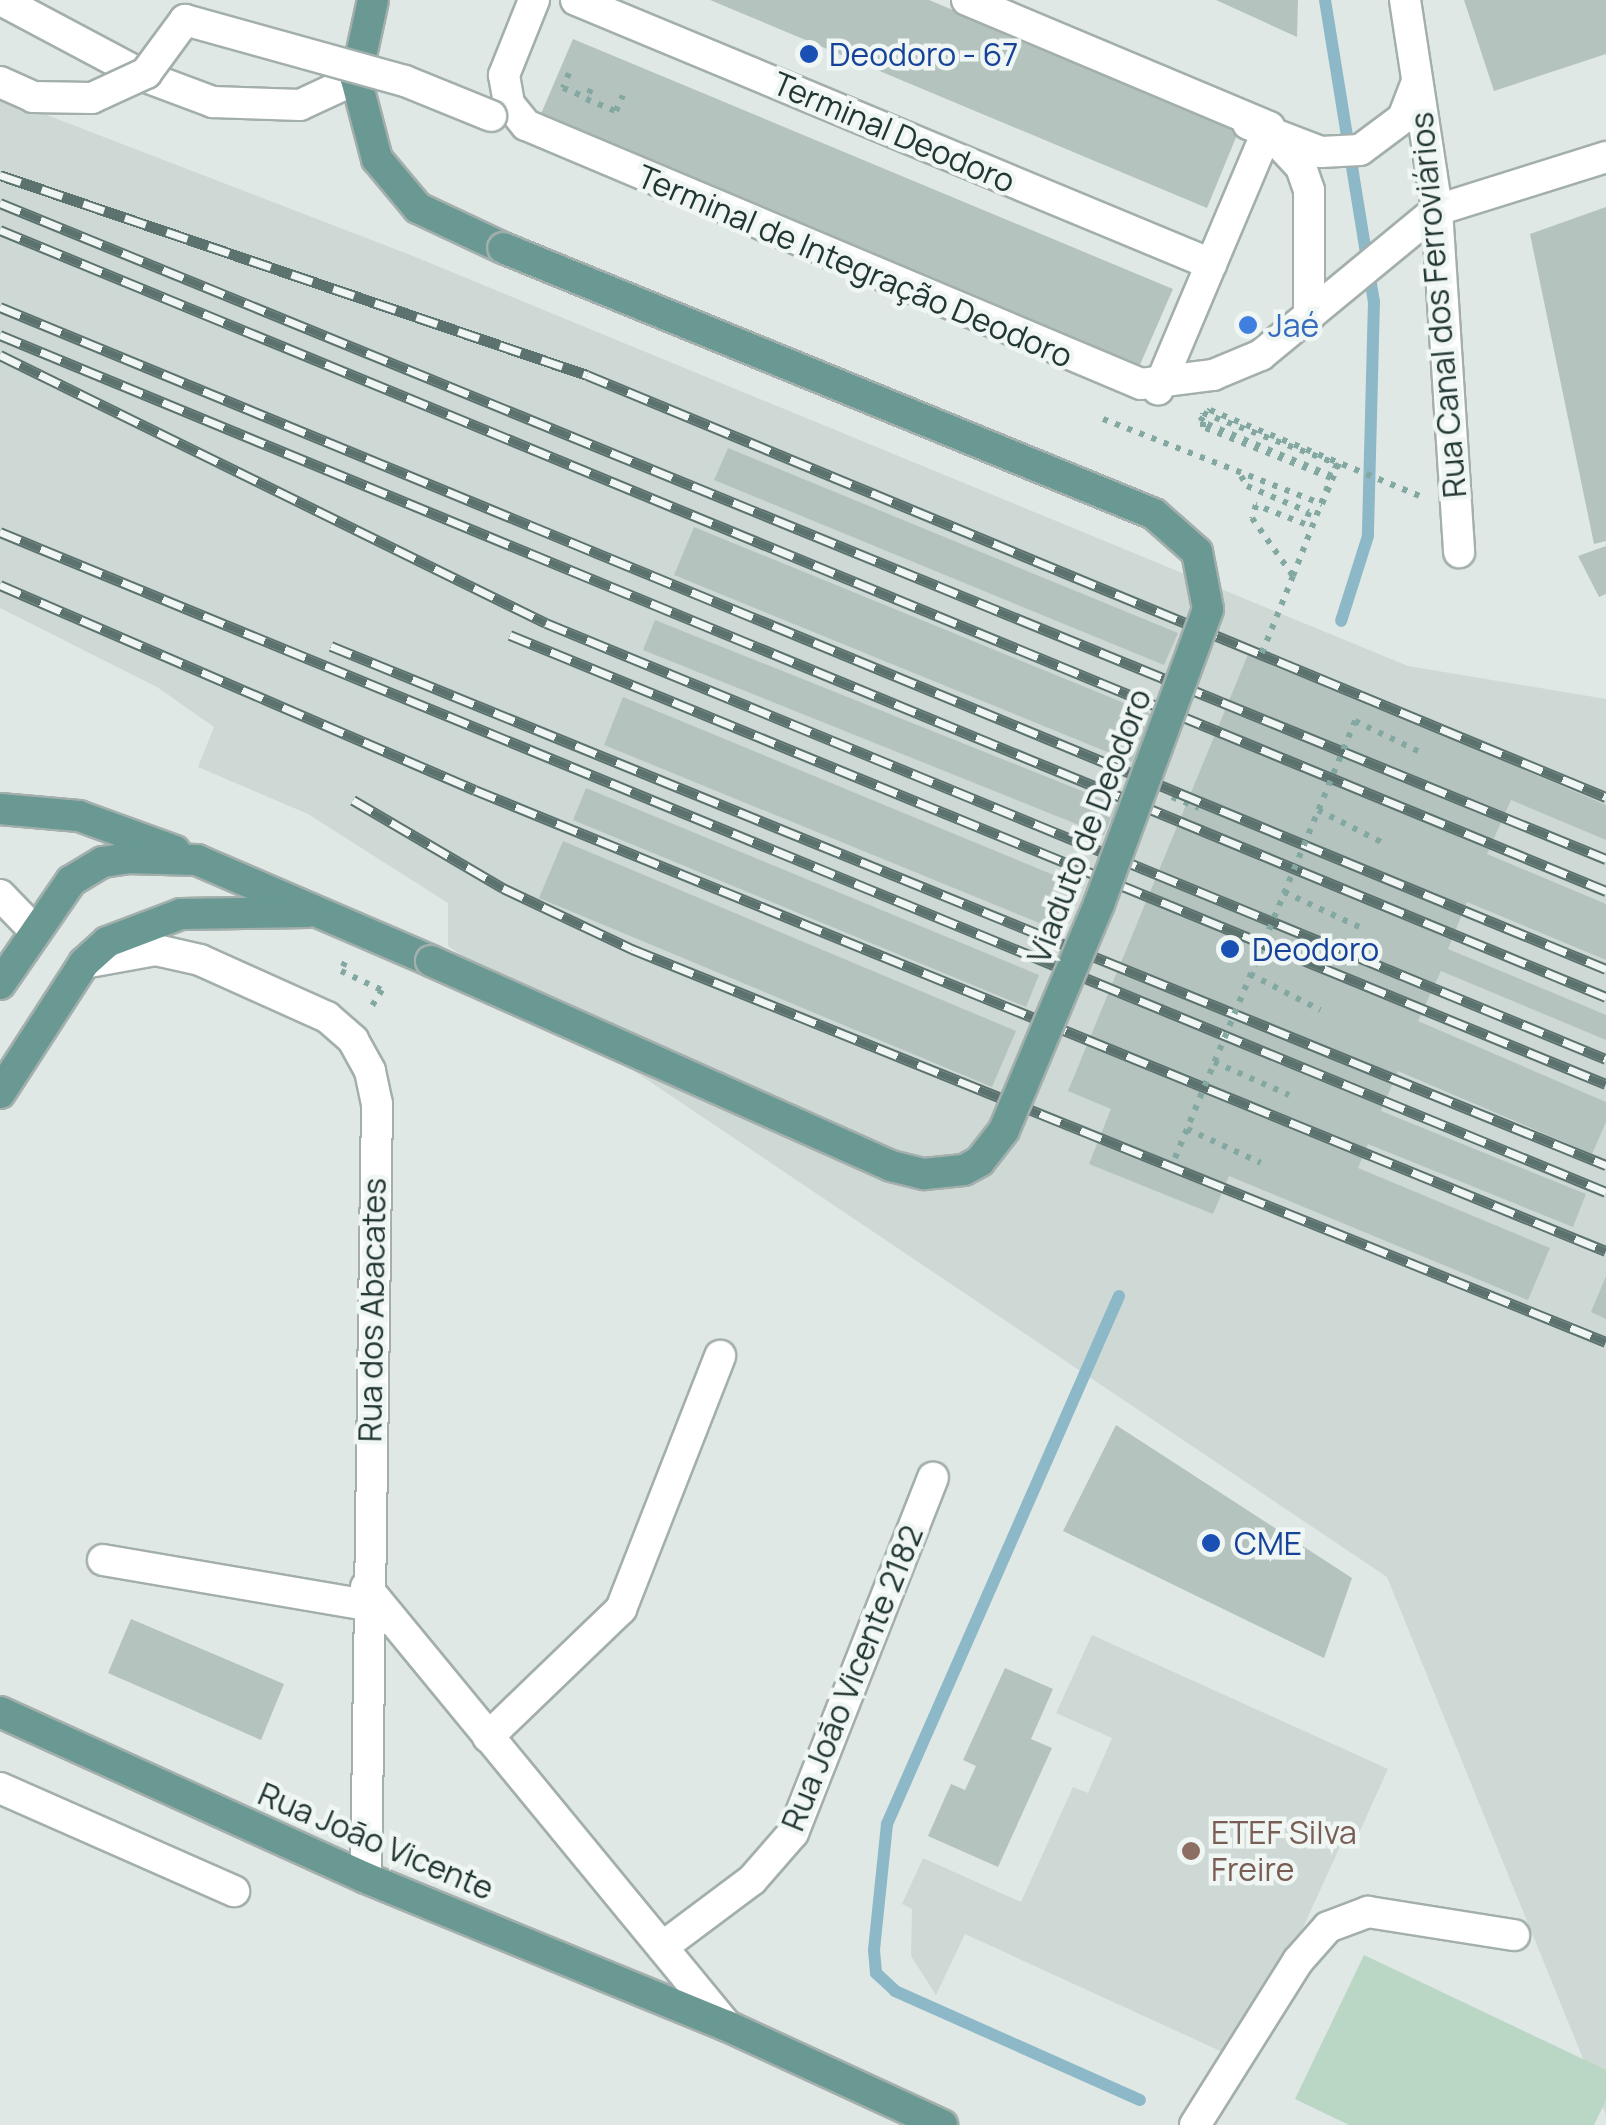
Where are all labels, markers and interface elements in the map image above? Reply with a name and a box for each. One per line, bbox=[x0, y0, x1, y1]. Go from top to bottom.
place label: Deodoro - 67 bbox=[829, 35, 1018, 73]
marker: Deodoro - 67 bbox=[798, 43, 820, 65]
street label: Terminal Deodoro bbox=[767, 64, 1021, 200]
street label: Rua Canal dos Ferroviários bbox=[1402, 111, 1474, 499]
street label: Terminal de Integração Deodoro bbox=[632, 157, 1078, 375]
place label: Jaé bbox=[1268, 306, 1319, 344]
marker: Jaé bbox=[1237, 314, 1259, 336]
street label: Viaduto de Deodoro bbox=[1019, 683, 1159, 969]
place label: Deodoro bbox=[1252, 930, 1379, 968]
marker: Deodoro bbox=[1217, 936, 1243, 962]
street label: Rua dos Abacates bbox=[350, 1178, 394, 1442]
street label: Rua João Vicente 2182 bbox=[773, 1520, 931, 1836]
place label: CME bbox=[1234, 1524, 1302, 1562]
marker: CME bbox=[1198, 1530, 1224, 1556]
street label: Rua João Vicente bbox=[253, 1774, 499, 1908]
place label: ETEF Silva Freire bbox=[1211, 1814, 1357, 1889]
marker: ETEF Silva Freire bbox=[1180, 1840, 1202, 1862]

